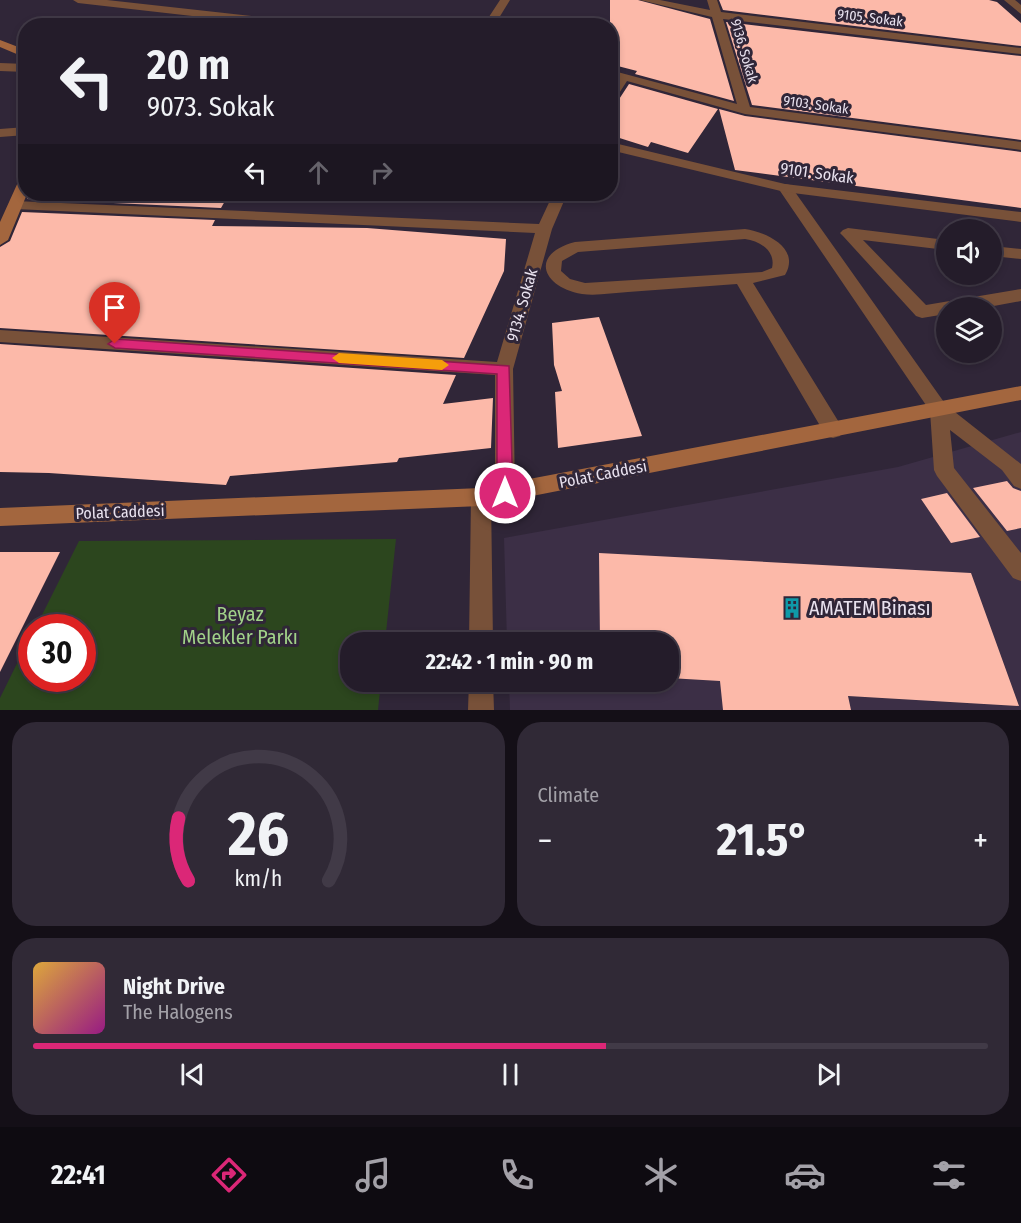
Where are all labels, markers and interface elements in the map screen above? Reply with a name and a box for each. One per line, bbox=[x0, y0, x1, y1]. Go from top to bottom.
street label: 9105. Sokak bbox=[836, 6, 904, 31]
street label: 9136. Sokak bbox=[727, 17, 761, 85]
text: 20 m bbox=[147, 40, 230, 90]
icon: left bbox=[48, 42, 126, 120]
text: 9073. Sokak bbox=[147, 91, 274, 123]
street label: 9103. Sokak bbox=[782, 92, 850, 118]
icon: left bbox=[239, 156, 272, 189]
icon: ahead bbox=[302, 156, 335, 189]
icon: right bbox=[365, 156, 398, 189]
street label: 9101. Sokak bbox=[779, 158, 855, 188]
map controls bbox=[936, 219, 1002, 363]
button: sound bbox=[936, 219, 1002, 285]
street label: 9134. Sokak bbox=[503, 266, 542, 343]
pin bbox=[89, 282, 140, 344]
icon: arrive bbox=[98, 291, 131, 324]
button: layers bbox=[936, 297, 1002, 363]
street label: Polat Caddesi bbox=[557, 456, 649, 492]
position arrow bbox=[473, 461, 537, 525]
street label: Polat Caddesi bbox=[75, 501, 165, 523]
building icon: AMATEM Binası bbox=[780, 596, 804, 620]
place label: AMATEM Binası bbox=[809, 596, 931, 620]
park label: Beyaz Melekler Parkı bbox=[182, 602, 298, 649]
speed limit sign: 30 bbox=[18, 614, 96, 692]
text: 22:42 · 1 min · 90 m bbox=[426, 648, 593, 675]
text: Climate bbox=[538, 783, 599, 807]
text: 26 bbox=[226, 797, 289, 872]
text: 21.5° bbox=[716, 813, 809, 867]
text: − bbox=[538, 821, 552, 861]
text: + bbox=[973, 821, 988, 861]
text: km/h bbox=[234, 866, 282, 892]
text: Night Drive bbox=[123, 973, 225, 1000]
text: The Halogens bbox=[123, 1000, 233, 1024]
icon: previous bbox=[176, 1058, 209, 1091]
icon: pause bbox=[494, 1058, 527, 1091]
icon: next bbox=[812, 1058, 845, 1091]
icon: directions bbox=[208, 1154, 250, 1196]
icon: music bbox=[352, 1154, 394, 1196]
icon: phone bbox=[496, 1154, 538, 1196]
icon: climate bbox=[640, 1154, 682, 1196]
icon: car bbox=[784, 1154, 826, 1196]
icon: filters bbox=[928, 1154, 970, 1196]
text: 22:41 bbox=[51, 1159, 106, 1191]

